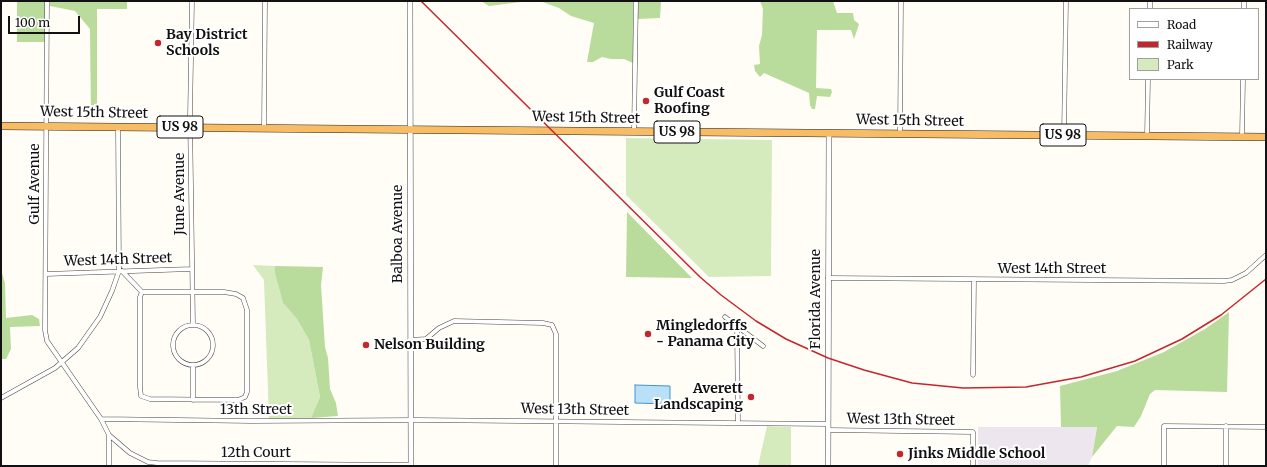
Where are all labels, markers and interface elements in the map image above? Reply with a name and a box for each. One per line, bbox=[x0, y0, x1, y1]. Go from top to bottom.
scale bar bbox=[10, 8, 82, 34]
legend bbox=[1129, 8, 1259, 80]
text: 100 m bbox=[15, 15, 50, 30]
text: Road bbox=[1167, 17, 1196, 32]
place label: Bay District Schools bbox=[166, 27, 248, 60]
text: Railway bbox=[1167, 37, 1213, 52]
marker: Bay District Schools bbox=[153, 38, 163, 48]
text: Park bbox=[1167, 57, 1194, 72]
place label: Gulf Coast Roofing bbox=[654, 85, 725, 118]
marker: Gulf Coast Roofing bbox=[641, 96, 651, 106]
street label: West 15th Street bbox=[40, 104, 148, 122]
street label: West 15th Street bbox=[532, 109, 640, 127]
street label: West 15th Street bbox=[856, 112, 964, 130]
road number: US 98 bbox=[157, 116, 203, 138]
road number: US 98 bbox=[654, 121, 700, 143]
road number: US 98 bbox=[1040, 124, 1086, 146]
street label: Gulf Avenue bbox=[27, 144, 43, 224]
street label: June Avenue bbox=[172, 153, 188, 235]
street label: Balboa Avenue bbox=[390, 185, 406, 283]
street label: Florida Avenue bbox=[808, 249, 824, 349]
street label: West 14th Street bbox=[64, 250, 172, 270]
street label: West 14th Street bbox=[998, 261, 1106, 277]
place label: Mingledorffs - Panama City bbox=[656, 318, 754, 350]
marker: Mingledorffs - Panama City bbox=[643, 329, 653, 339]
place label: Nelson Building bbox=[374, 337, 485, 353]
marker: Nelson Building bbox=[361, 340, 371, 350]
place label: Averett Landscaping bbox=[654, 381, 743, 414]
marker: Averett Landscaping bbox=[746, 392, 756, 402]
street label: West 13th Street bbox=[521, 401, 629, 419]
street label: 13th Street bbox=[220, 402, 292, 418]
street label: West 13th Street bbox=[847, 411, 955, 429]
street label: 12th Court bbox=[221, 445, 291, 461]
place label: Jinks Middle School bbox=[908, 446, 1045, 462]
marker: Jinks Middle School bbox=[895, 449, 905, 459]

